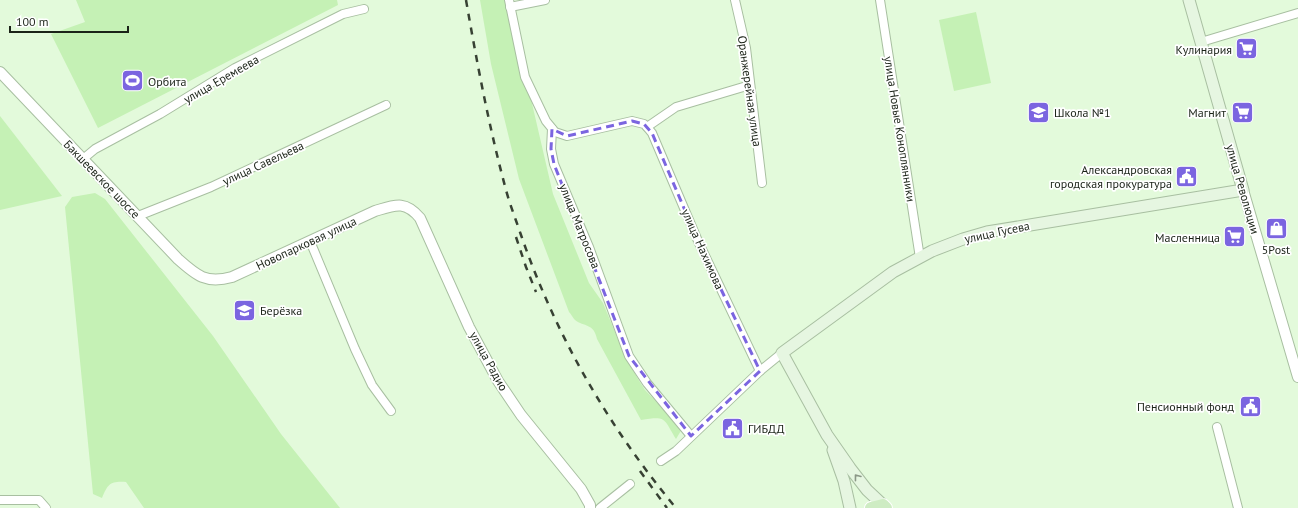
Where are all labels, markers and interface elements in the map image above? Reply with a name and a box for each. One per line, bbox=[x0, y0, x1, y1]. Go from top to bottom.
scale bar bbox=[10, 8, 128, 34]
text: 100 m bbox=[16, 14, 49, 29]
street label: Оранжерейная улица bbox=[735, 34, 765, 148]
supermarket icon: Кулинария bbox=[1234, 36, 1260, 62]
place label: Кулинария bbox=[1175, 42, 1232, 57]
street label: улица Еремеева bbox=[181, 51, 261, 107]
street label: улица Новые Коноплянники bbox=[881, 55, 919, 203]
sports icon: Орбита bbox=[119, 68, 145, 94]
place label: Орбита bbox=[148, 74, 186, 89]
school or university icon: Школа №1 bbox=[1025, 99, 1051, 125]
supermarket icon: Магнит bbox=[1229, 99, 1255, 125]
place label: Школа №1 bbox=[1054, 105, 1111, 120]
place label: Магнит bbox=[1188, 105, 1226, 120]
street label: Бакшеевское шоссе bbox=[61, 137, 143, 221]
street label: улица Савельева bbox=[220, 138, 306, 188]
street label: улица Революции bbox=[1223, 142, 1263, 236]
place label: Александровская городская прокуратура bbox=[1050, 162, 1172, 191]
public building icon: Александровская городская прокуратура bbox=[1174, 163, 1200, 189]
street label: улица Матросова bbox=[556, 181, 604, 271]
street label: улица Нахимова bbox=[679, 206, 727, 292]
street label: Новопарковая улица bbox=[253, 213, 359, 273]
shop icon: 5Post bbox=[1263, 215, 1289, 241]
street label: улица Гусева bbox=[963, 218, 1031, 246]
supermarket icon: Масленница bbox=[1222, 224, 1248, 250]
place label: Масленница bbox=[1155, 230, 1220, 245]
place label: 5Post bbox=[1262, 242, 1290, 257]
school or university icon: Берёзка bbox=[232, 297, 258, 323]
place label: Берёзка bbox=[260, 303, 302, 318]
street label: улица Радио bbox=[467, 329, 511, 393]
public building icon: Пенсионный фонд bbox=[1237, 393, 1263, 419]
place label: Пенсионный фонд bbox=[1137, 399, 1234, 414]
public building icon: ГИБДД bbox=[719, 415, 745, 441]
place label: ГИБДД bbox=[748, 421, 784, 436]
one-way arrow bbox=[854, 475, 861, 482]

